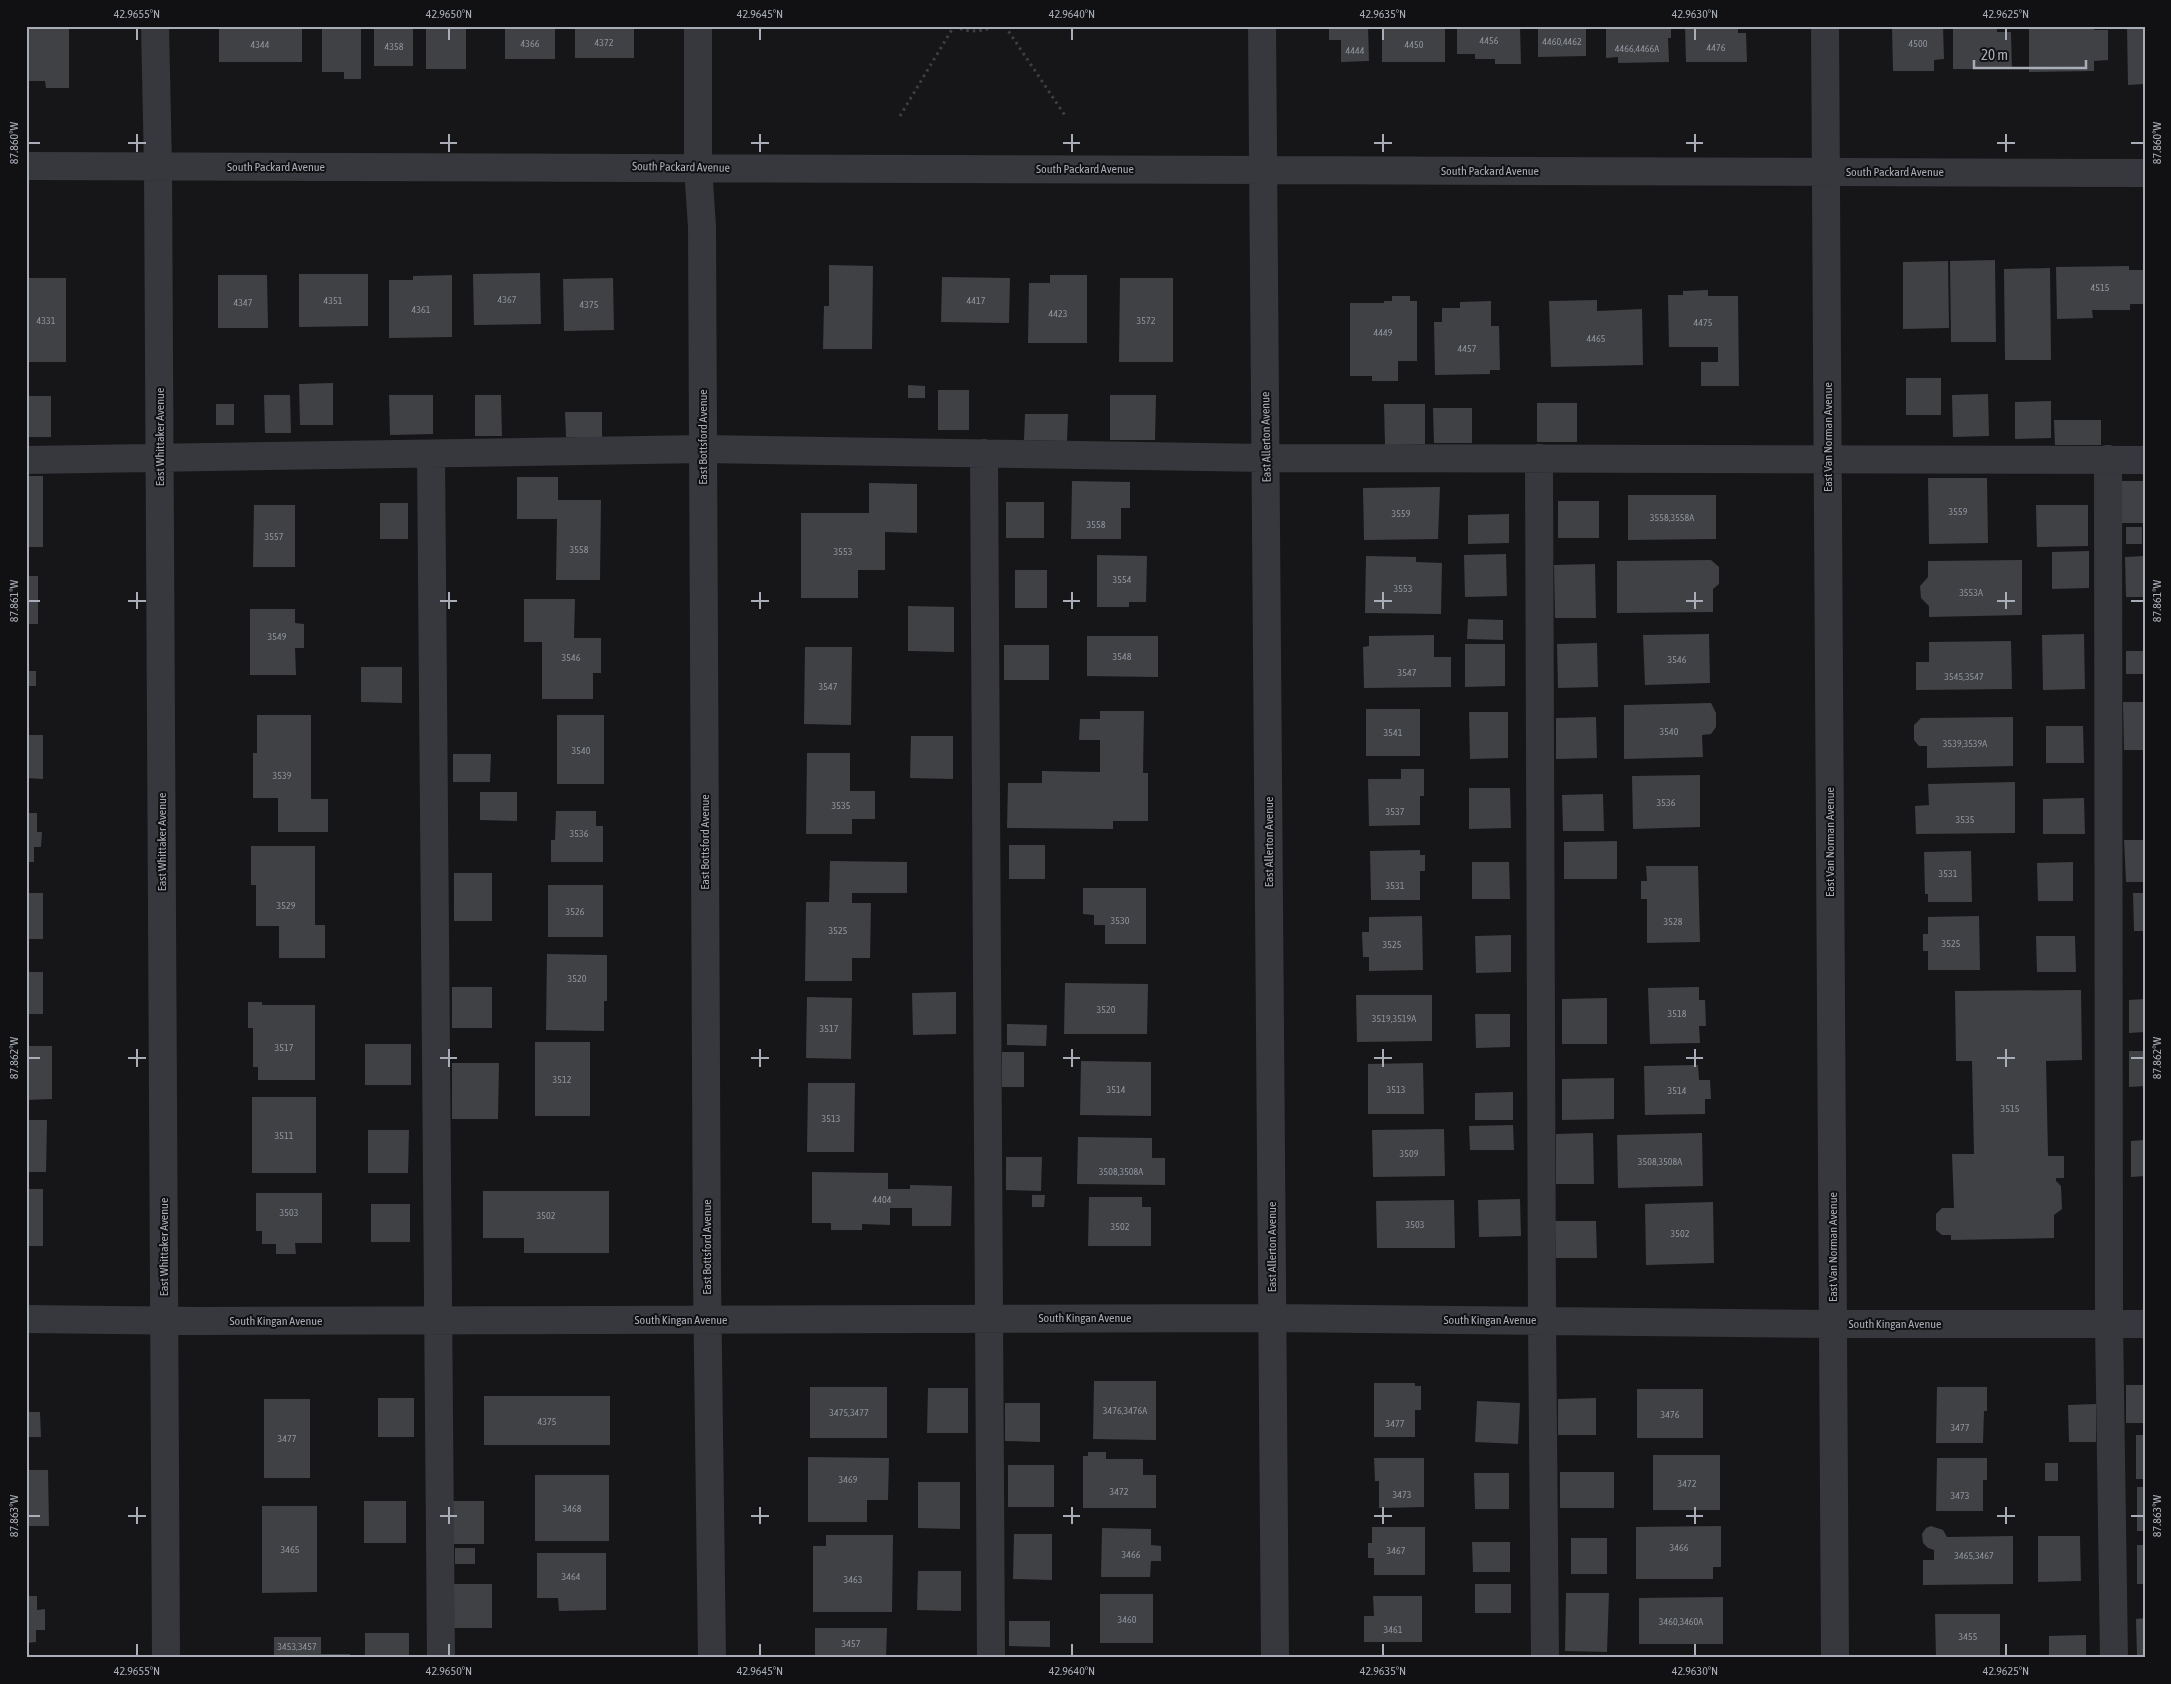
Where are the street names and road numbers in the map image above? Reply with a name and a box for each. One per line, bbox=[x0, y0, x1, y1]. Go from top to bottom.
street label: South Packard Avenue bbox=[632, 159, 730, 175]
street label: South Packard Avenue bbox=[227, 160, 325, 174]
street label: South Packard Avenue bbox=[1036, 162, 1134, 176]
street label: South Packard Avenue bbox=[1441, 164, 1539, 178]
street label: South Packard Avenue bbox=[1846, 165, 1944, 179]
street label: East Van Norman Avenue bbox=[1821, 382, 1835, 492]
street label: East Whittaker Avenue bbox=[153, 388, 167, 486]
street label: East Bottsford Avenue bbox=[696, 389, 710, 485]
street label: East Allerton Avenue bbox=[1258, 392, 1274, 482]
street label: East Van Norman Avenue bbox=[1823, 787, 1837, 897]
street label: East Whittaker Avenue bbox=[155, 793, 169, 891]
street label: East Bottsford Avenue bbox=[698, 794, 712, 890]
street label: East Allerton Avenue bbox=[1262, 797, 1276, 887]
street label: East Van Norman Avenue bbox=[1826, 1192, 1840, 1302]
street label: East Whittaker Avenue bbox=[157, 1198, 171, 1296]
street label: East Bottsford Avenue bbox=[700, 1199, 714, 1295]
street label: East Allerton Avenue bbox=[1265, 1202, 1279, 1292]
street label: South Kingan Avenue bbox=[1038, 1311, 1132, 1325]
street label: South Kingan Avenue bbox=[634, 1313, 728, 1327]
street label: South Kingan Avenue bbox=[1443, 1313, 1537, 1327]
street label: South Kingan Avenue bbox=[229, 1314, 323, 1328]
street label: South Kingan Avenue bbox=[1848, 1317, 1942, 1331]

